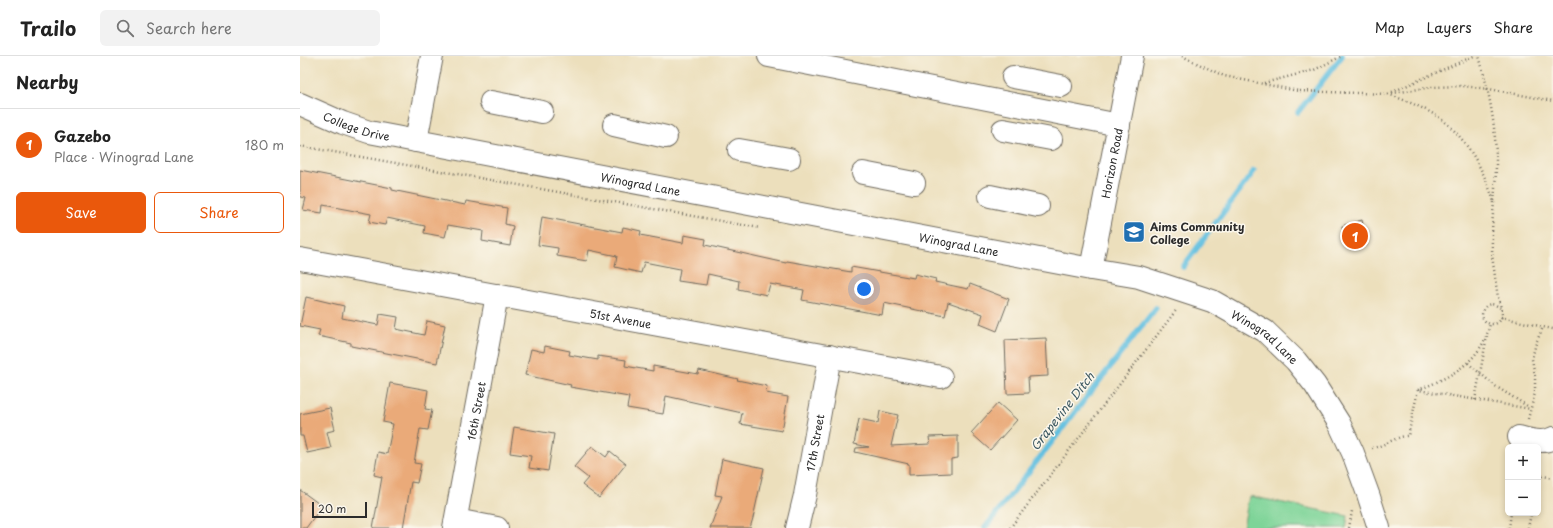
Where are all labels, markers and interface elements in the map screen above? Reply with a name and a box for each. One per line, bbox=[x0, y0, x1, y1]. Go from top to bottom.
search box bbox=[100, 10, 380, 46]
text: Trailo bbox=[20, 14, 76, 42]
text: Search here bbox=[146, 16, 232, 39]
icon: search bbox=[114, 17, 136, 39]
text: Map bbox=[1375, 17, 1405, 38]
text: Layers bbox=[1427, 17, 1472, 38]
text: Share bbox=[1494, 17, 1533, 38]
text: Nearby bbox=[16, 69, 78, 95]
street label: College Drive bbox=[321, 107, 391, 144]
text: Gazebo bbox=[54, 124, 111, 147]
street label: Horizon Road bbox=[1096, 126, 1126, 200]
text: 1 bbox=[26, 135, 32, 154]
text: 180 m bbox=[245, 135, 284, 154]
text: Place · Winograd Lane bbox=[54, 147, 194, 166]
street label: Winograd Lane bbox=[599, 168, 682, 199]
button: Save bbox=[16, 192, 146, 233]
button: Share bbox=[154, 192, 284, 233]
place label: Aims Community College bbox=[1149, 218, 1244, 248]
school or university icon: Aims Community College bbox=[1121, 219, 1147, 245]
pin: 1 bbox=[1342, 221, 1368, 251]
street label: Winograd Lane bbox=[918, 228, 1000, 260]
your location bbox=[854, 279, 874, 299]
street label: 51st Avenue bbox=[588, 304, 653, 332]
street label: Winograd Lane bbox=[1228, 305, 1302, 368]
water label: Grapevine Ditch bbox=[1026, 367, 1099, 454]
street label: 16th Street bbox=[462, 380, 489, 442]
street label: 17th Street bbox=[801, 412, 828, 473]
map controls bbox=[1505, 444, 1541, 516]
button: + bbox=[1505, 444, 1541, 480]
button: − bbox=[1505, 480, 1541, 516]
scale bar bbox=[312, 500, 367, 519]
text: 20 m bbox=[318, 500, 346, 517]

